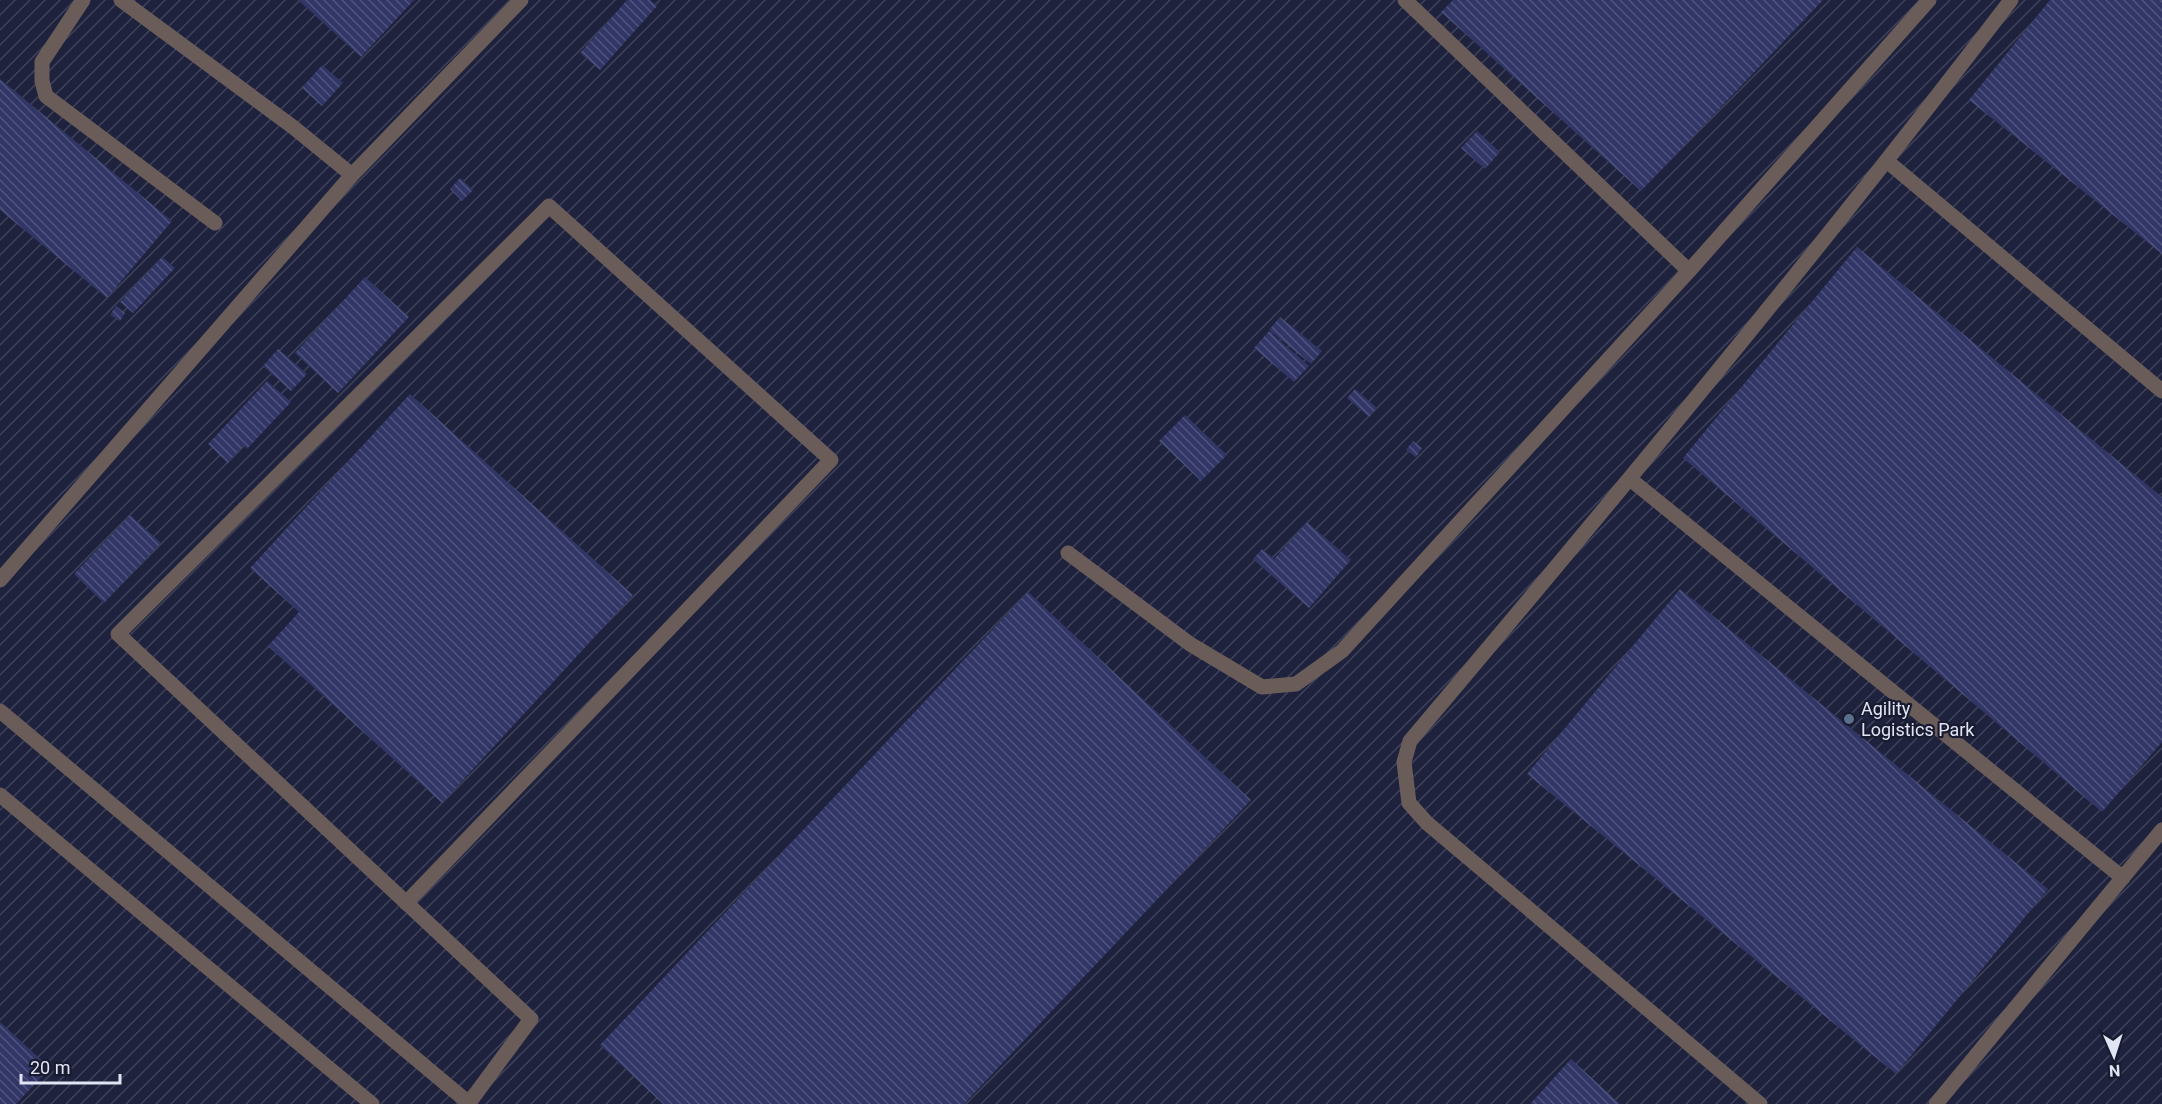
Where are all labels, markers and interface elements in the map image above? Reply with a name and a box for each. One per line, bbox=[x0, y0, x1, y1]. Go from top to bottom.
place label: Agility Logistics Park bbox=[1861, 698, 1975, 740]
marker: Agility Logistics Park bbox=[1842, 712, 1856, 726]
north arrow bbox=[2084, 1026, 2144, 1086]
scale bar bbox=[21, 1047, 120, 1085]
text: 20 m bbox=[30, 1057, 70, 1078]
text: N bbox=[2109, 1061, 2121, 1080]

